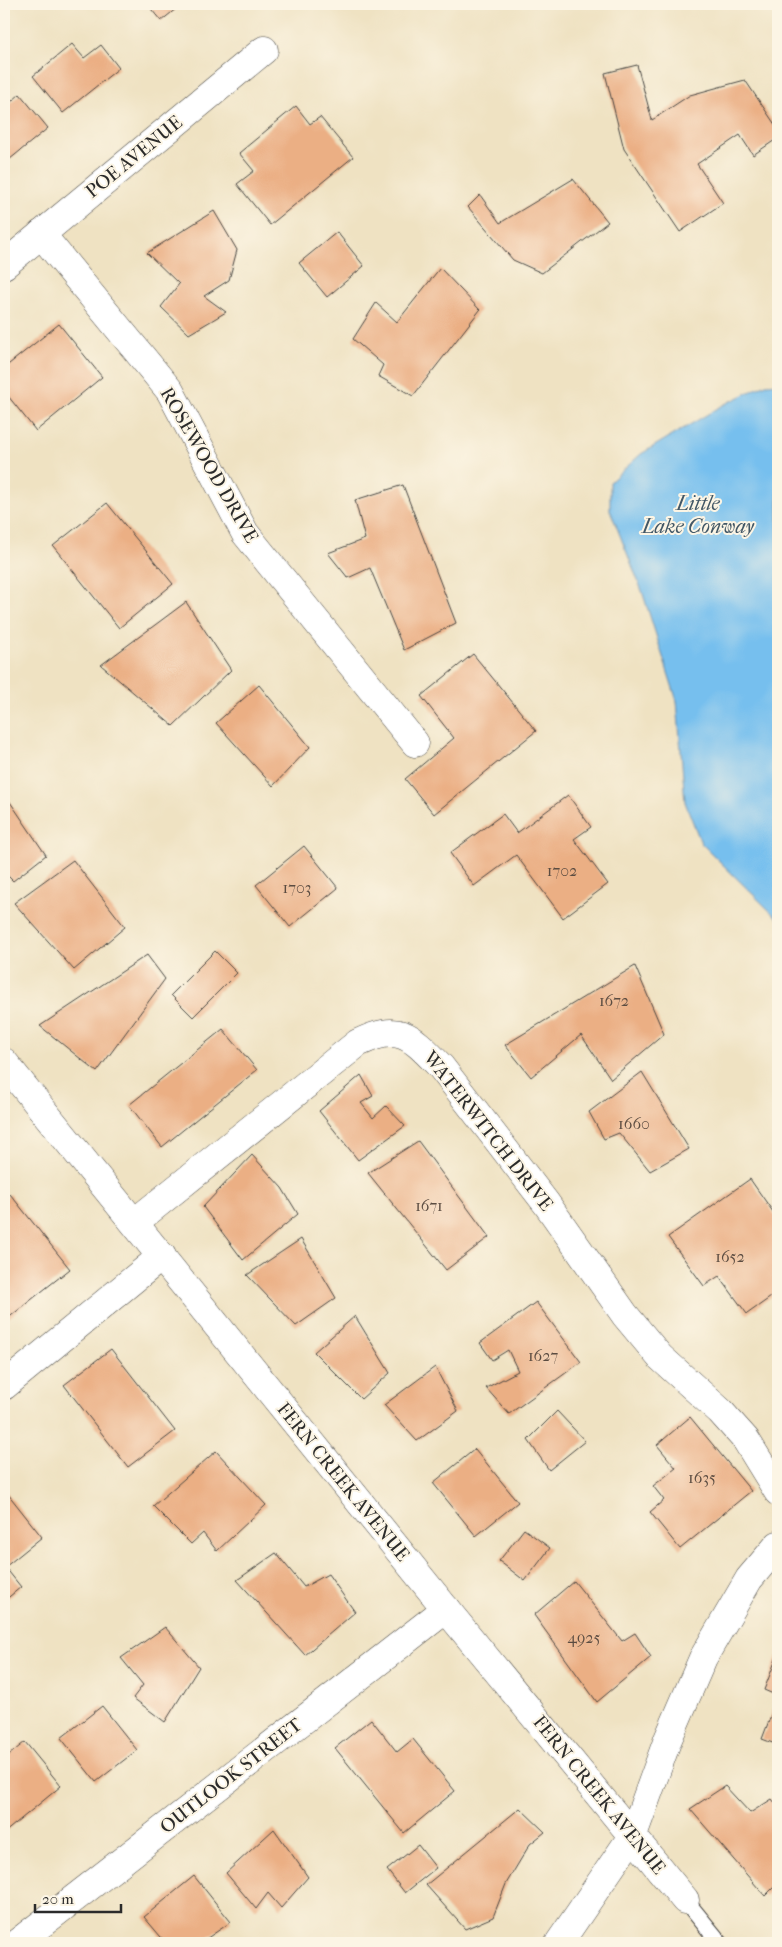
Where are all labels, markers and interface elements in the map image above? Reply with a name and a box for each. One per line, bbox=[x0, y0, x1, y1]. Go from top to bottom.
street label: POE AVENUE bbox=[81, 111, 187, 203]
street label: ROSEWOOD DRIVE bbox=[156, 383, 263, 547]
water label: Little Lake Conway bbox=[640, 492, 755, 538]
house number: 1702 bbox=[547, 861, 577, 880]
house number: 1703 bbox=[283, 878, 311, 897]
house number: 1672 bbox=[599, 991, 629, 1010]
street label: WATERWITCH DRIVE bbox=[418, 1046, 557, 1216]
house number: 1660 bbox=[618, 1114, 650, 1133]
house number: 1671 bbox=[415, 1196, 443, 1215]
house number: 1652 bbox=[715, 1247, 745, 1266]
house number: 1627 bbox=[528, 1346, 558, 1365]
street label: FERN CREEK AVENUE bbox=[272, 1398, 414, 1566]
house number: 1635 bbox=[688, 1468, 716, 1487]
house number: 4925 bbox=[568, 1628, 601, 1647]
street label: FERN CREEK AVENUE bbox=[528, 1711, 670, 1879]
street label: OUTLOOK STREET bbox=[156, 1714, 306, 1838]
scale bar bbox=[35, 1882, 121, 1914]
text: 20 m bbox=[42, 1890, 74, 1908]

